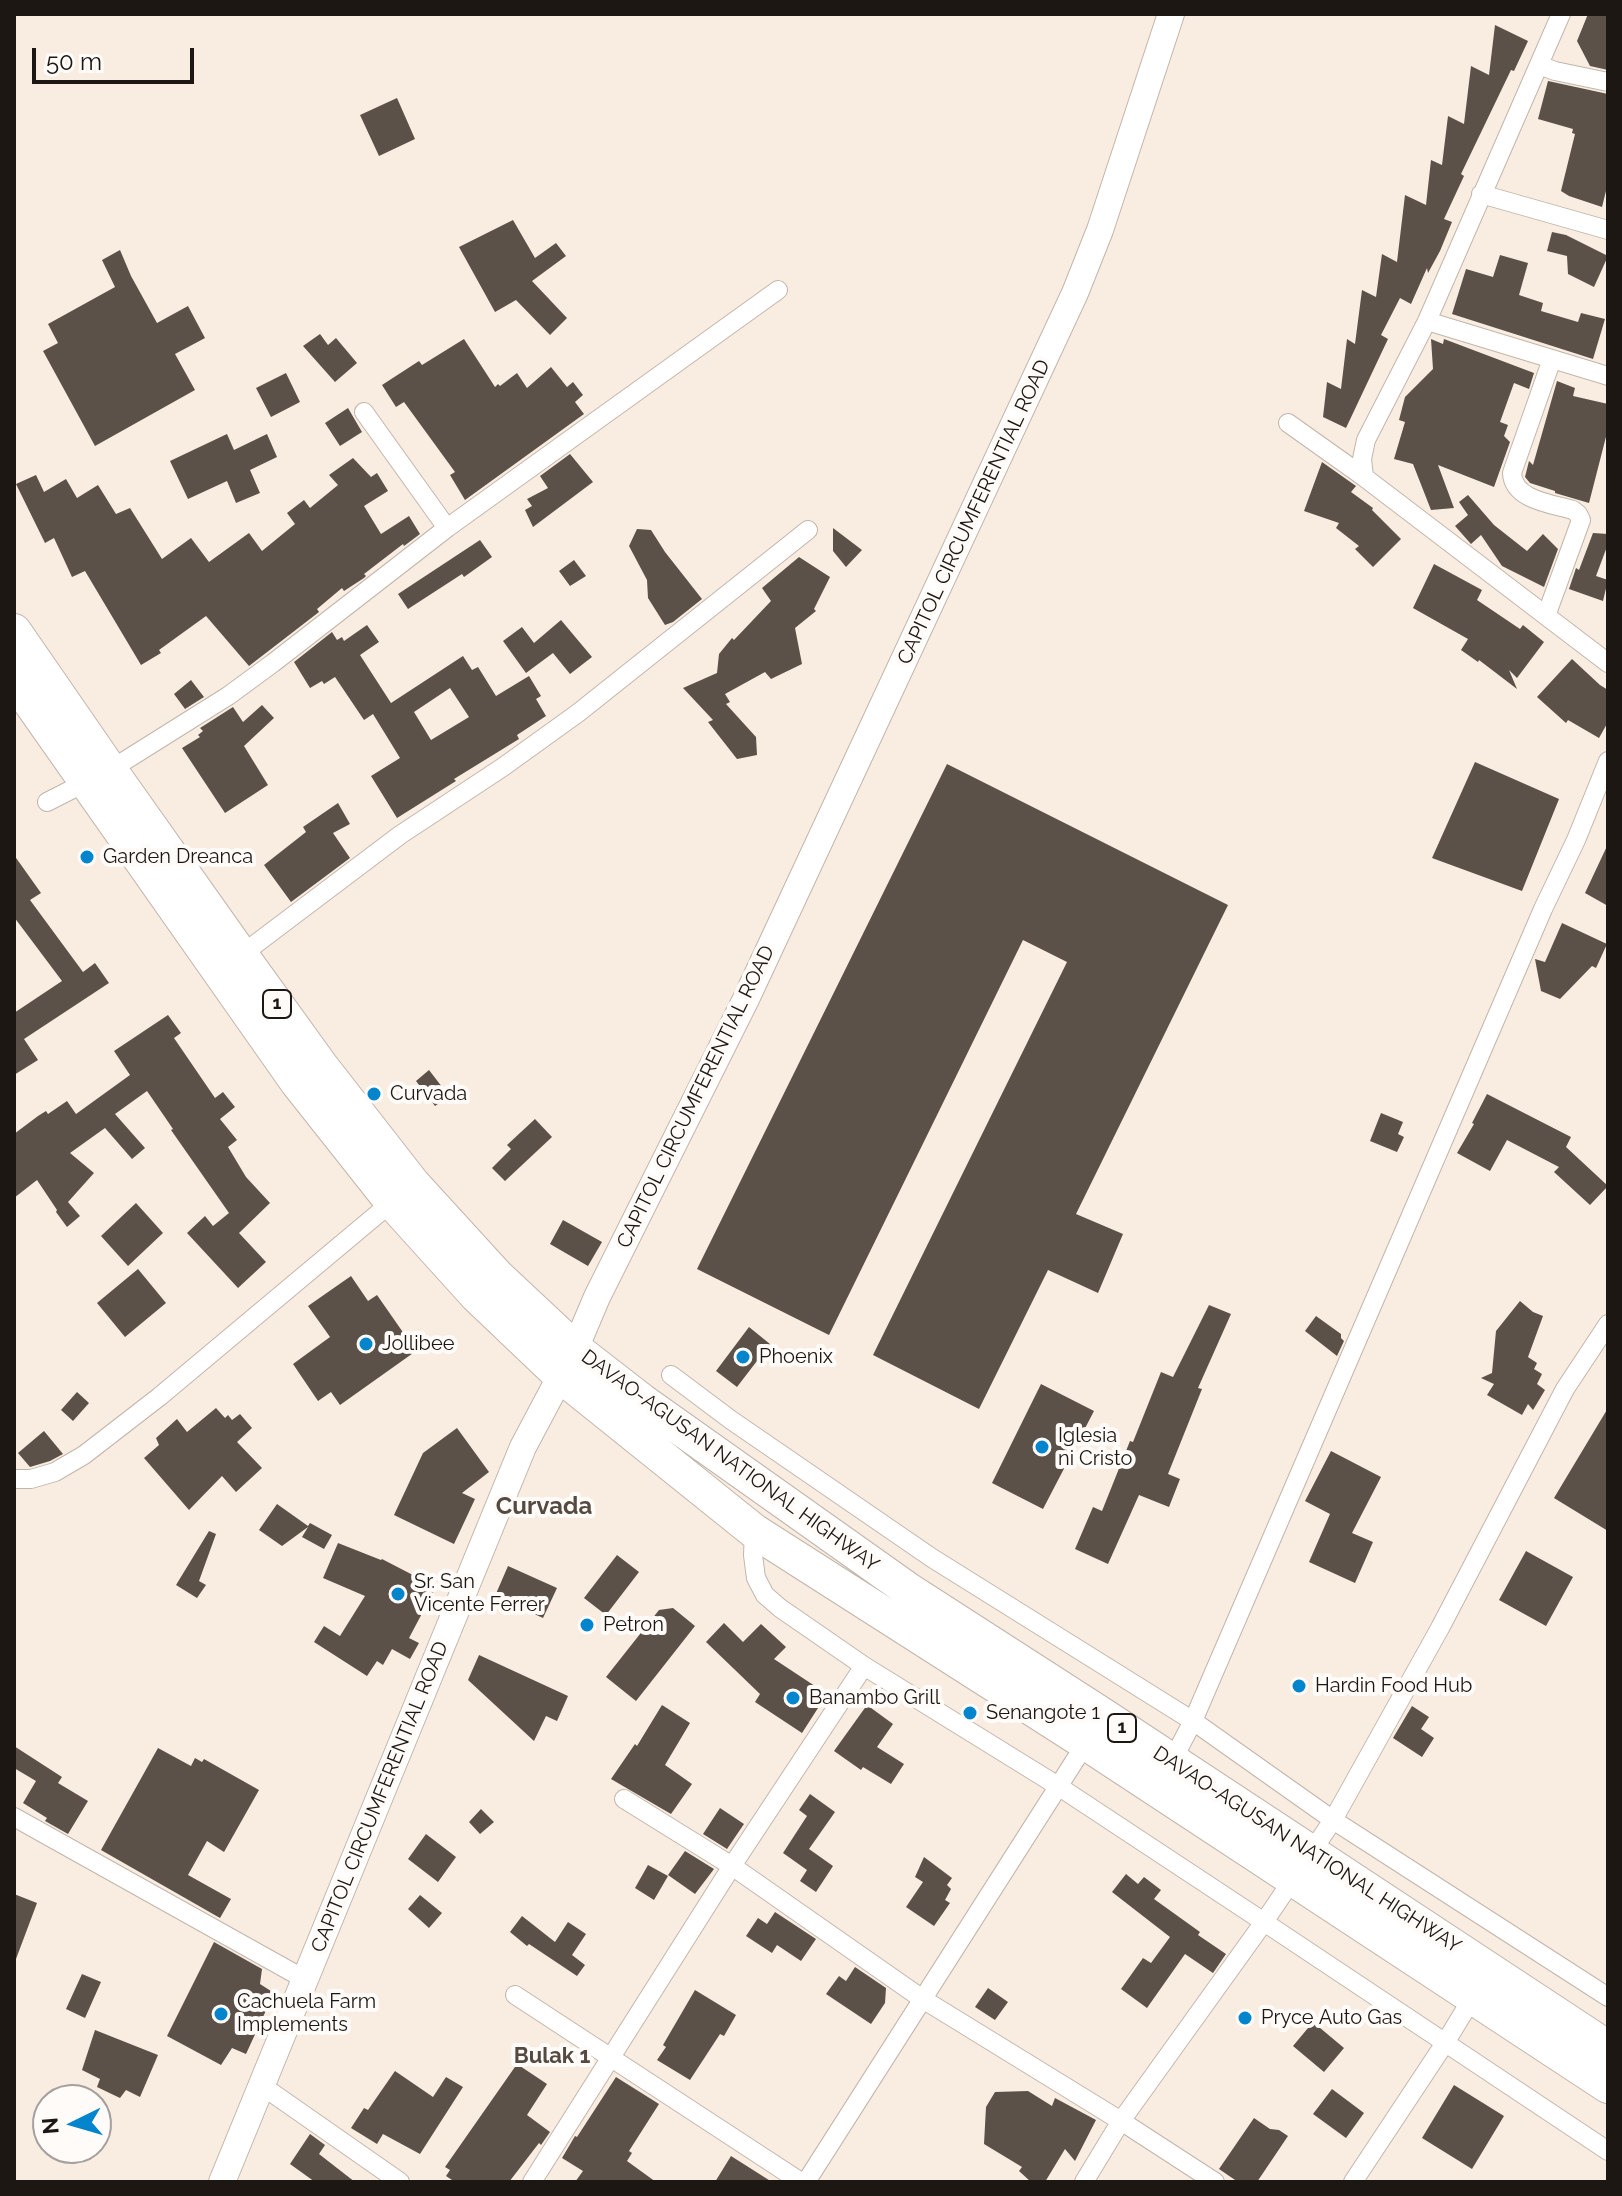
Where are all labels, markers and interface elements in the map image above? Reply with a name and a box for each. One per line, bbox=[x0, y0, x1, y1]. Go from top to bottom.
scale bar bbox=[36, 32, 198, 82]
text: 50 m bbox=[46, 47, 102, 76]
street label: CAPITOL CIRCUMFERENTIAL ROAD bbox=[893, 356, 1055, 668]
place label: Garden Dreanca bbox=[103, 845, 253, 869]
marker: Garden Dreanca bbox=[78, 848, 96, 866]
street label: CAPITOL CIRCUMFERENTIAL ROAD bbox=[612, 942, 780, 1252]
road number: 1 bbox=[263, 990, 291, 1018]
place label: Curvada bbox=[390, 1082, 467, 1106]
marker: Curvada bbox=[365, 1085, 383, 1103]
place label: Jollibee bbox=[382, 1332, 454, 1356]
marker: Jollibee bbox=[357, 1335, 375, 1353]
street label: DAVAO-AGUSAN NATIONAL HIGHWAY bbox=[576, 1345, 884, 1577]
place label: Phoenix bbox=[759, 1345, 833, 1369]
marker: Phoenix bbox=[734, 1348, 752, 1366]
place label: Iglesia ni Cristo bbox=[1058, 1424, 1132, 1471]
marker: Iglesia ni Cristo bbox=[1033, 1438, 1051, 1456]
district label: Curvada bbox=[496, 1493, 592, 1521]
place label: Sr. San Vicente Ferrer bbox=[414, 1570, 545, 1617]
marker: Sr. San Vicente Ferrer bbox=[389, 1585, 407, 1603]
place label: Petron bbox=[603, 1613, 664, 1637]
marker: Petron bbox=[578, 1616, 596, 1634]
street label: CAPITOL CIRCUMFERENTIAL ROAD bbox=[306, 1638, 454, 1956]
place label: Hardin Food Hub bbox=[1315, 1674, 1472, 1698]
marker: Hardin Food Hub bbox=[1290, 1677, 1308, 1695]
place label: Banambo Grill bbox=[809, 1686, 940, 1710]
marker: Banambo Grill bbox=[784, 1689, 802, 1707]
place label: Senangote 1 bbox=[986, 1701, 1100, 1725]
marker: Senangote 1 bbox=[961, 1704, 979, 1722]
road number: 1 bbox=[1108, 1714, 1136, 1742]
street label: DAVAO-AGUSAN NATIONAL HIGHWAY bbox=[1149, 1741, 1465, 1959]
place label: Cachuela Farm Implements bbox=[237, 1990, 376, 2037]
marker: Cachuela Farm Implements bbox=[212, 2005, 230, 2023]
place label: Pryce Auto Gas bbox=[1261, 2006, 1402, 2030]
marker: Pryce Auto Gas bbox=[1236, 2009, 1254, 2027]
district label: Bulak 1 bbox=[514, 2043, 590, 2069]
north arrow bbox=[32, 2084, 112, 2164]
text: N bbox=[36, 2116, 64, 2135]

